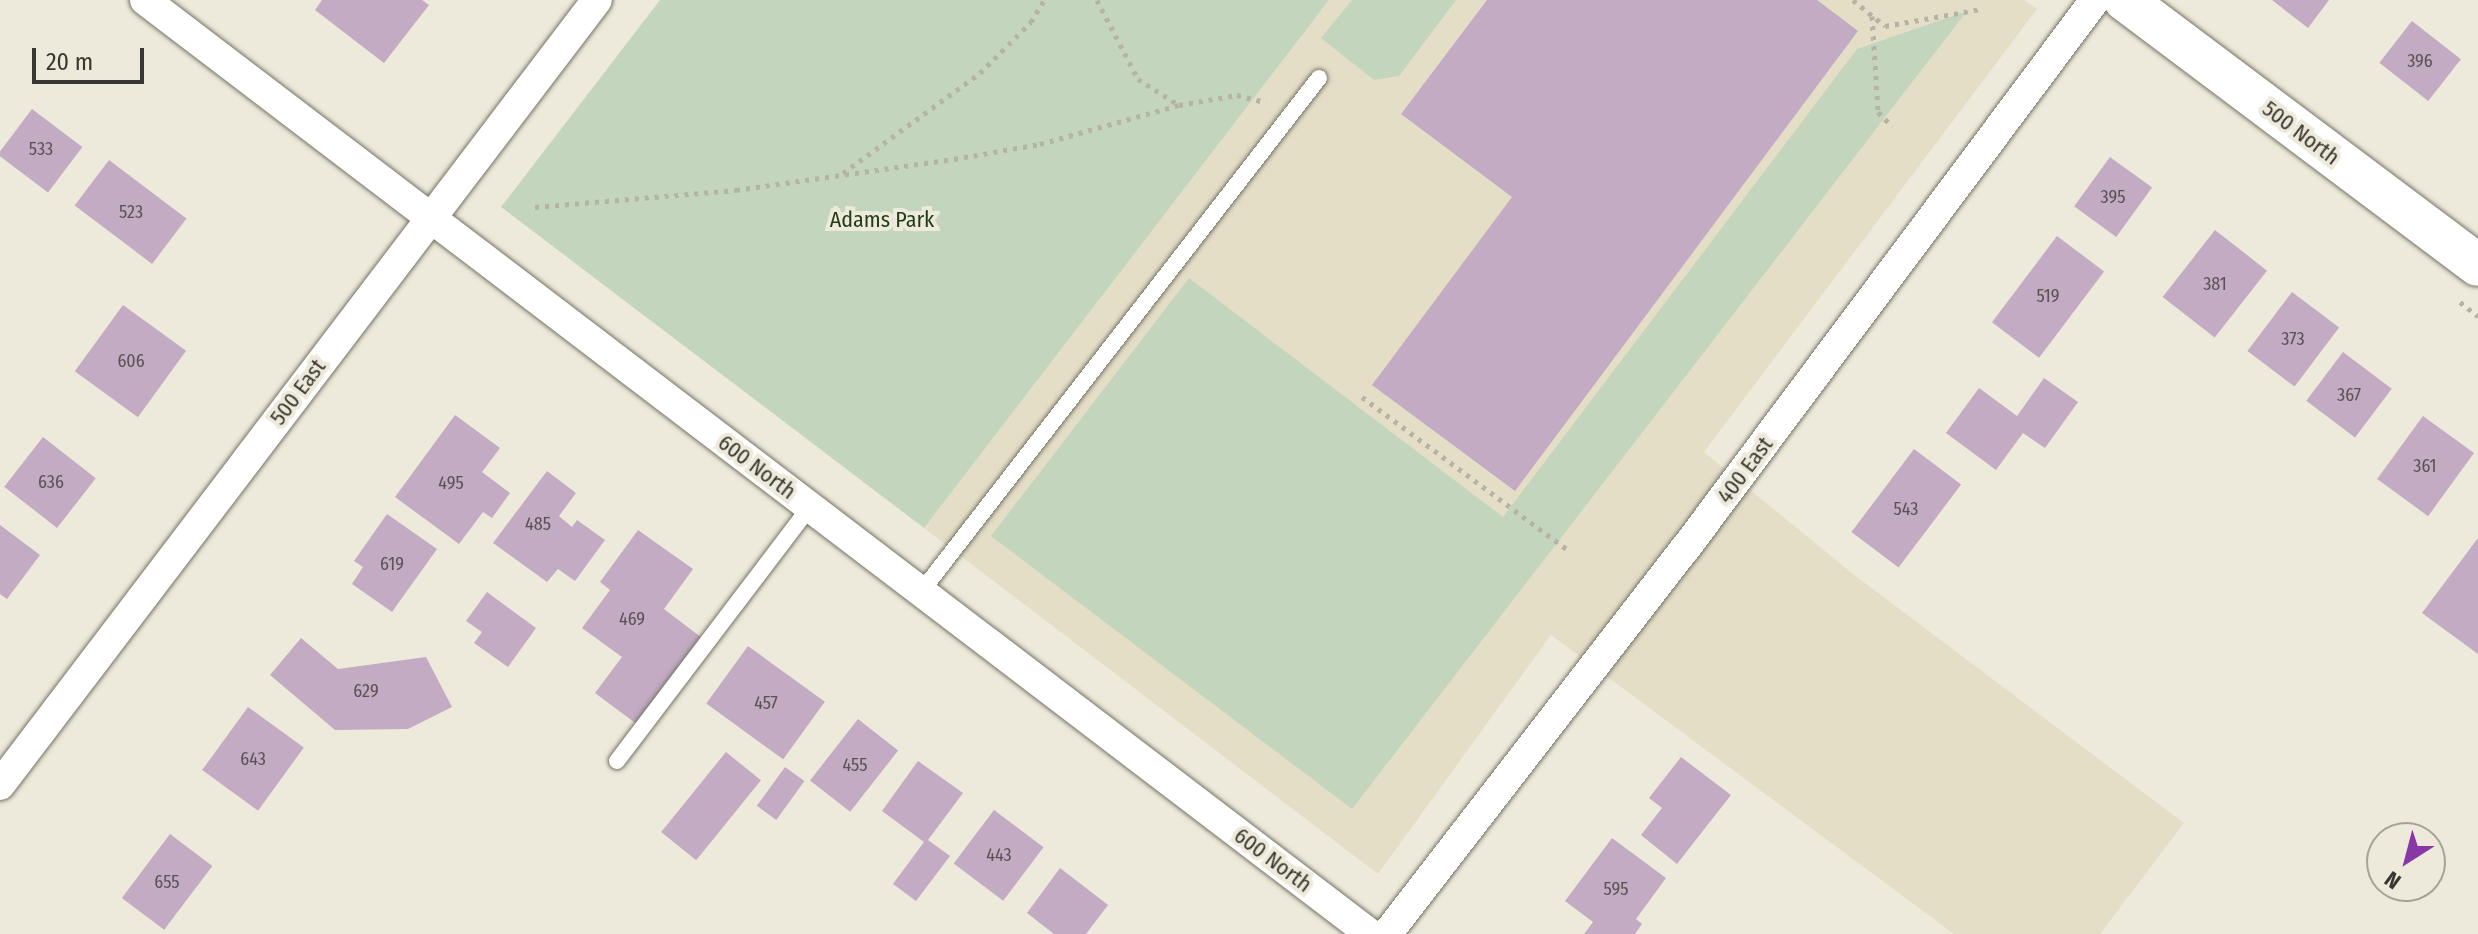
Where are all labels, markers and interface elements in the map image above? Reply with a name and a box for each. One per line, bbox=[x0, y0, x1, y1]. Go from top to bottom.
scale bar bbox=[36, 32, 148, 82]
text: 20 m bbox=[46, 48, 93, 76]
house number: 396 bbox=[2407, 50, 2433, 72]
street label: 500 North bbox=[2257, 96, 2345, 170]
house number: 533 bbox=[29, 138, 53, 160]
house number: 395 bbox=[2101, 186, 2125, 208]
house number: 523 bbox=[119, 201, 143, 223]
park label: Adams Park bbox=[830, 207, 934, 233]
house number: 381 bbox=[2203, 273, 2227, 295]
house number: 519 bbox=[2036, 285, 2060, 307]
house number: 373 bbox=[2281, 328, 2305, 350]
house number: 606 bbox=[117, 350, 145, 372]
street label: 500 East bbox=[265, 354, 331, 430]
house number: 367 bbox=[2337, 384, 2361, 406]
street label: 600 North bbox=[713, 429, 801, 505]
street label: 400 East bbox=[1712, 432, 1778, 508]
house number: 361 bbox=[2413, 455, 2437, 477]
house number: 636 bbox=[38, 471, 64, 493]
house number: 495 bbox=[438, 472, 464, 494]
house number: 543 bbox=[1894, 498, 1918, 520]
house number: 485 bbox=[525, 513, 551, 535]
house number: 619 bbox=[380, 553, 404, 575]
house number: 469 bbox=[619, 608, 645, 630]
house number: 629 bbox=[353, 680, 379, 702]
house number: 457 bbox=[754, 692, 778, 714]
house number: 643 bbox=[240, 748, 266, 770]
house number: 455 bbox=[843, 754, 867, 776]
street label: 600 North bbox=[1229, 822, 1317, 898]
north arrow bbox=[2366, 822, 2446, 902]
house number: 443 bbox=[986, 844, 1012, 866]
text: N bbox=[2380, 865, 2406, 895]
house number: 655 bbox=[154, 871, 180, 893]
house number: 595 bbox=[1603, 878, 1629, 900]

